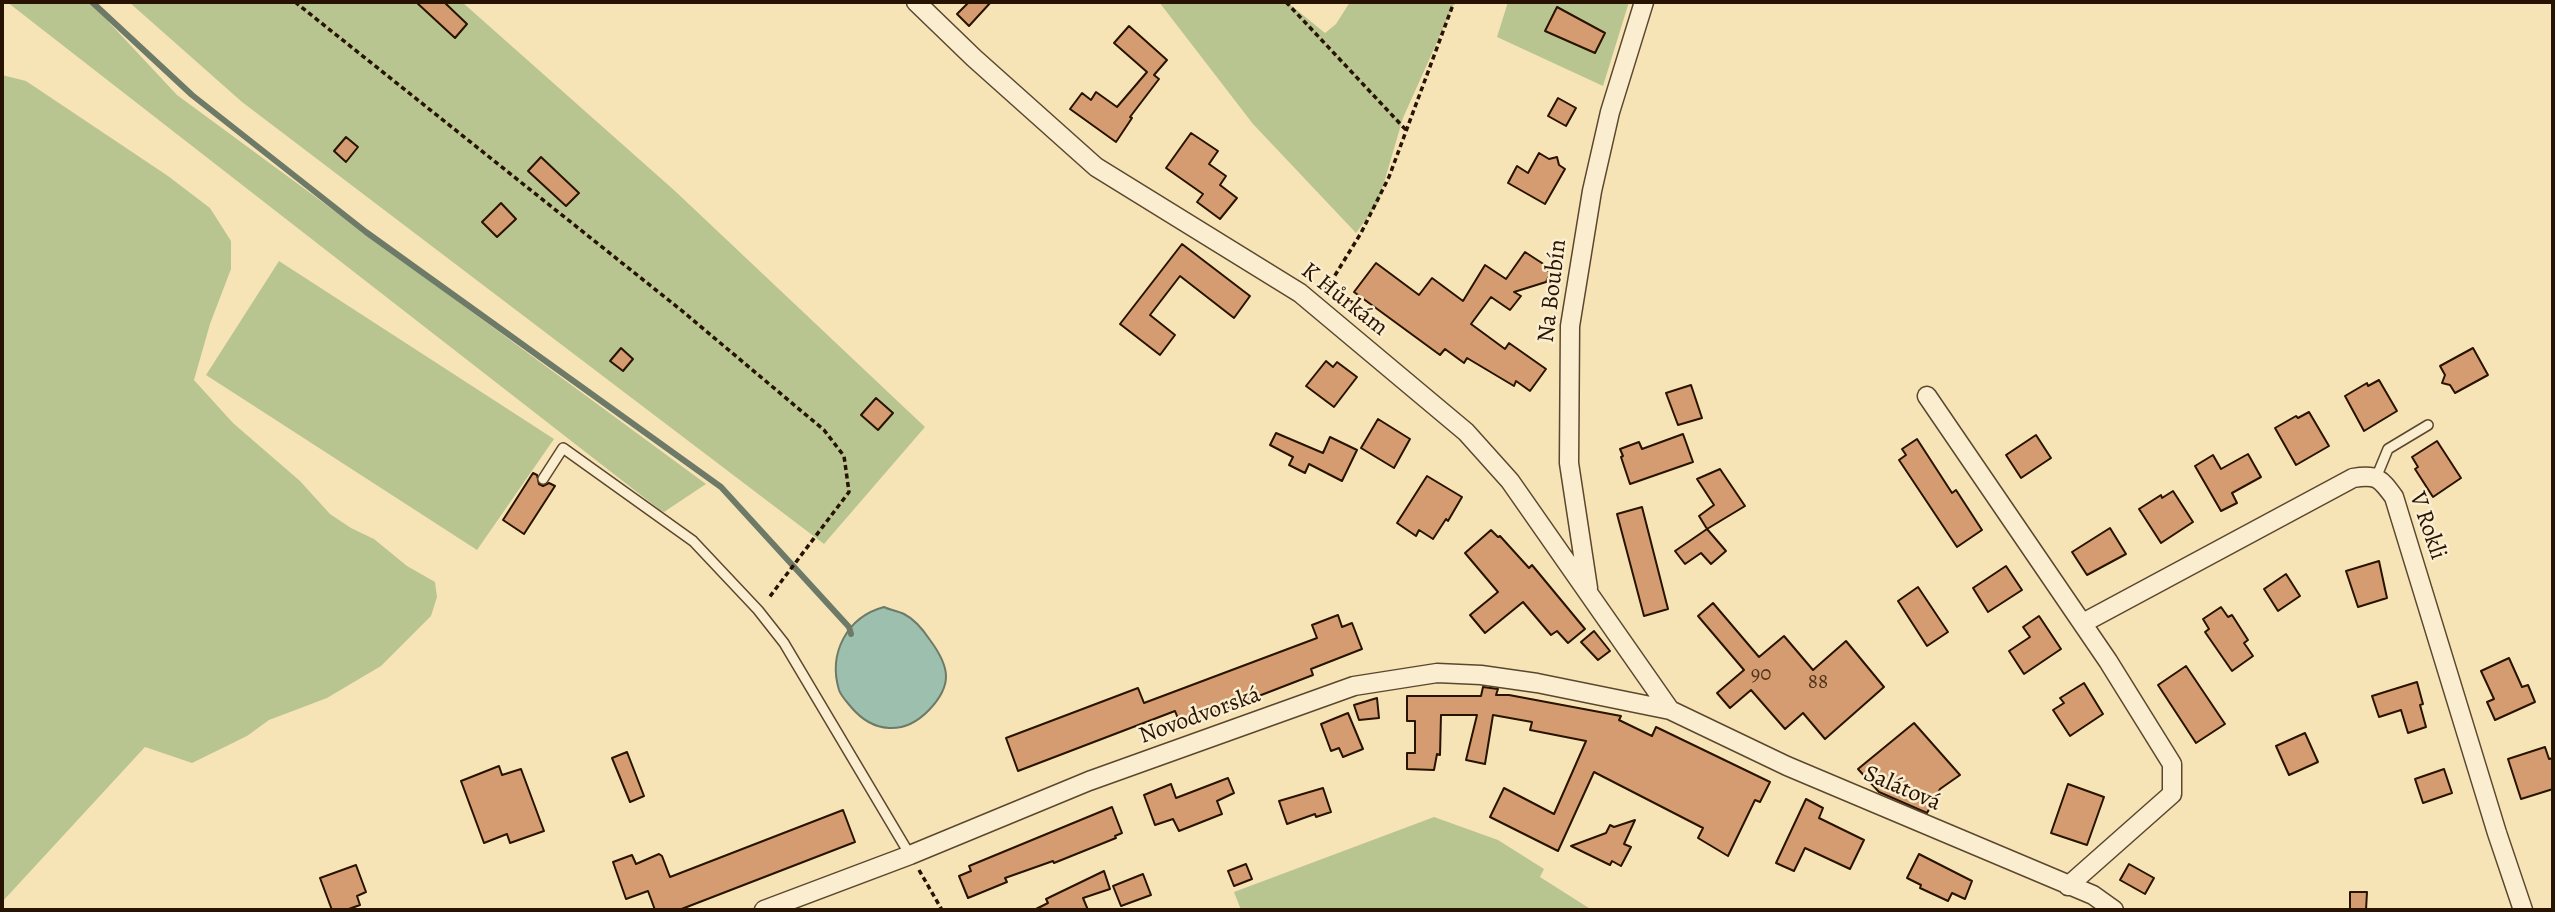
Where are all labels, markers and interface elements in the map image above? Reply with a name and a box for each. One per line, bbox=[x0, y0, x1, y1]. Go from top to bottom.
street label: Na Boubín bbox=[1532, 238, 1574, 344]
street label: K Hůrkám bbox=[1295, 257, 1393, 343]
street label: V Rokli bbox=[2402, 488, 2452, 564]
house number: 90 bbox=[1751, 662, 1771, 688]
house number: 88 bbox=[1808, 670, 1828, 696]
street label: Novodvorská bbox=[1135, 681, 1265, 751]
street label: Salátová bbox=[1859, 760, 1945, 818]

